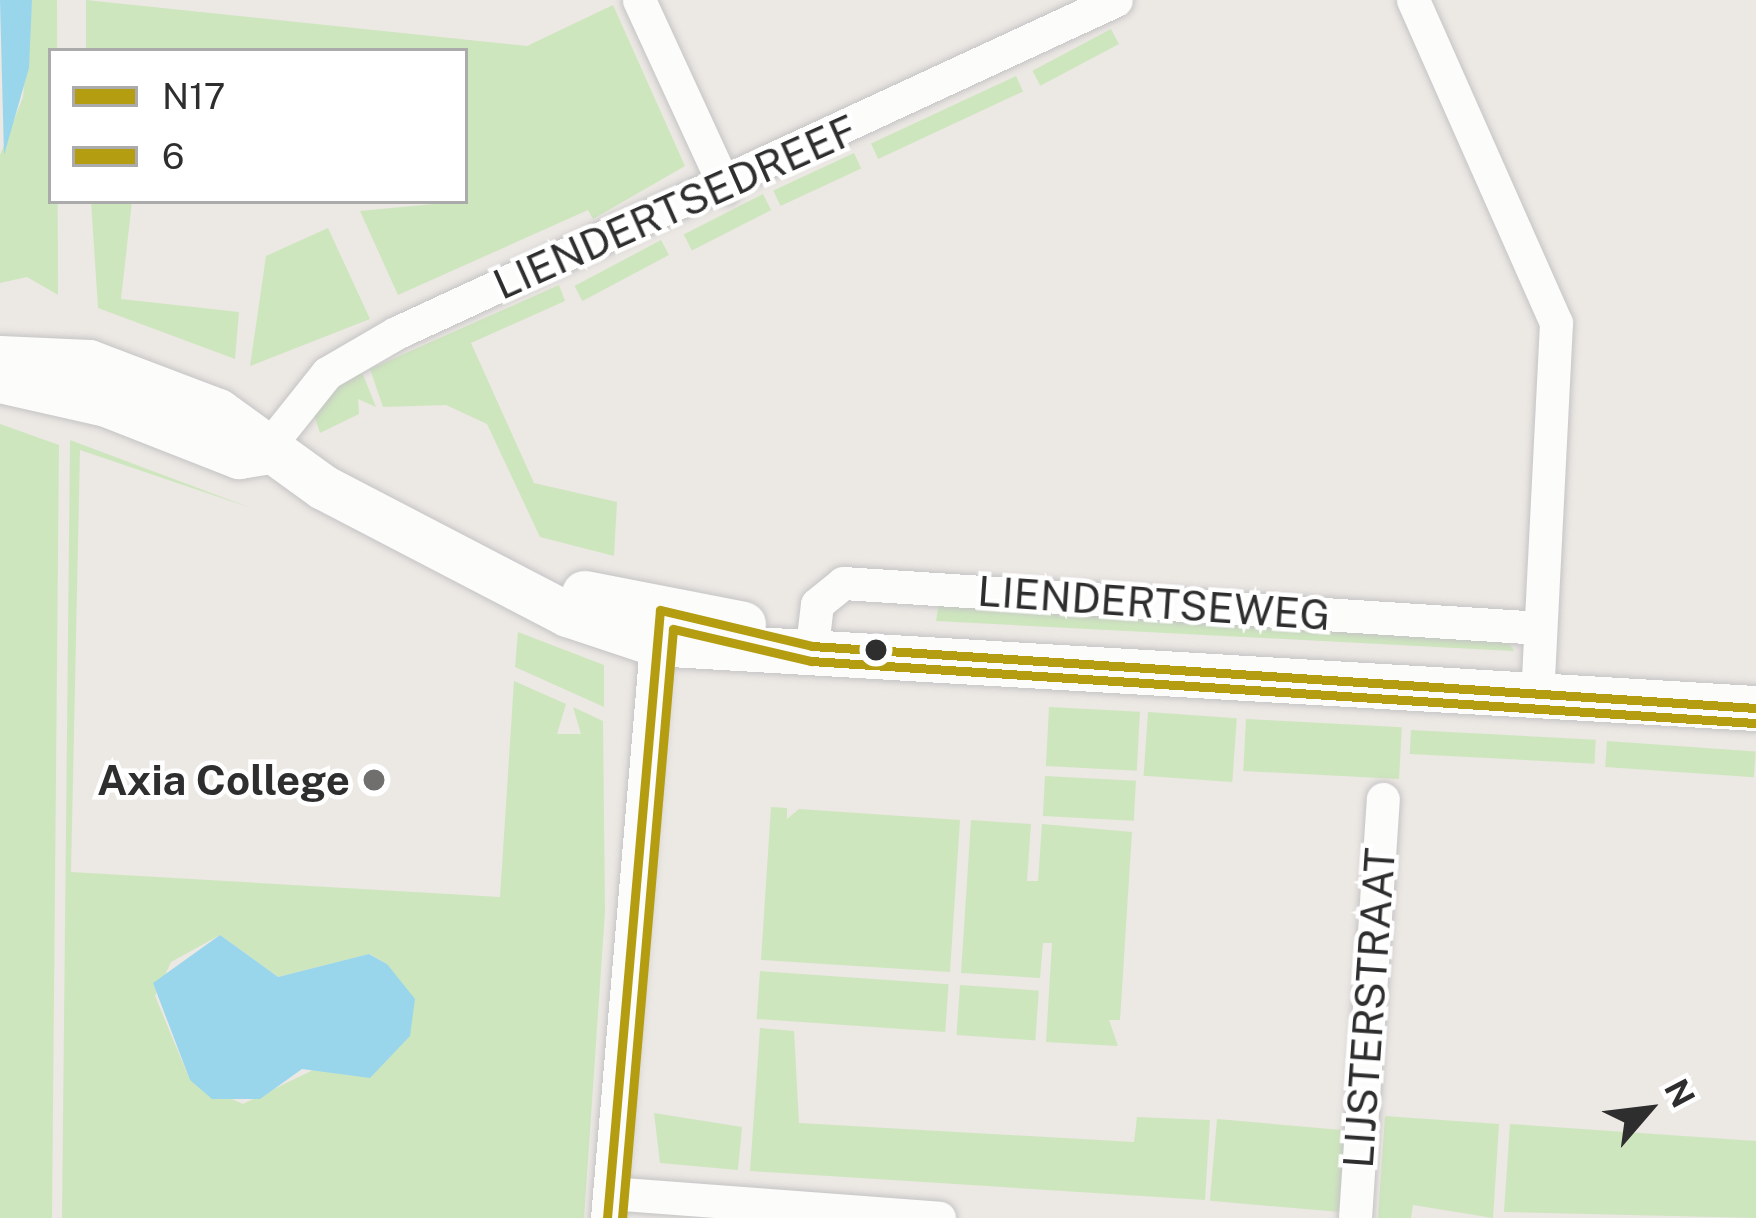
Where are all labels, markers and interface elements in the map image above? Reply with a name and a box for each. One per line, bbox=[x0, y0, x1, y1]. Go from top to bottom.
legend bbox=[48, 48, 468, 204]
text: N17 bbox=[162, 75, 225, 117]
street label: LIENDERTSEDREEF bbox=[486, 104, 864, 310]
text: 6 bbox=[162, 135, 184, 177]
street label: LIENDERTSEWEG bbox=[976, 566, 1332, 640]
unlabelled marker bbox=[865, 639, 887, 661]
place label: Axia College bbox=[97, 755, 350, 805]
marker: Axia College bbox=[361, 767, 387, 793]
street label: LIJSTERSTRAAT bbox=[1333, 846, 1405, 1170]
north arrow bbox=[1588, 1050, 1708, 1170]
text: N bbox=[1657, 1073, 1703, 1113]

